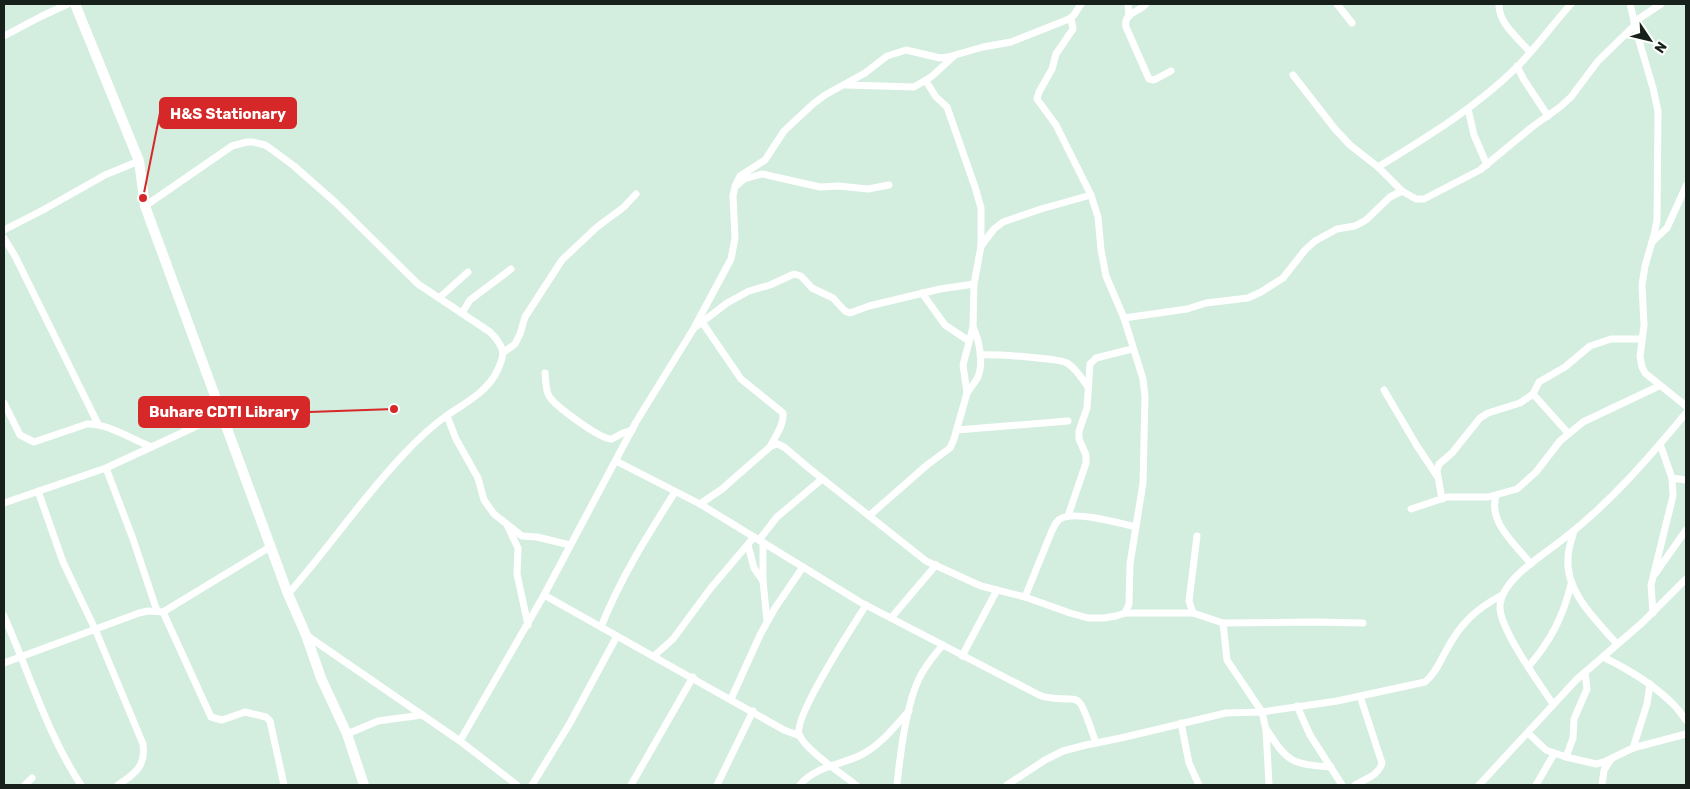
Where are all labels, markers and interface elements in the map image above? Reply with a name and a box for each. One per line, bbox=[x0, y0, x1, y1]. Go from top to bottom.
north arrow bbox=[1625, 15, 1675, 65]
text: N bbox=[1650, 38, 1670, 56]
callout: H&S Stationary bbox=[160, 98, 296, 128]
text: H&S Stationary bbox=[170, 105, 286, 123]
callout: Buhare CDTI Library bbox=[139, 397, 309, 427]
text: Buhare CDTI Library bbox=[149, 403, 299, 421]

